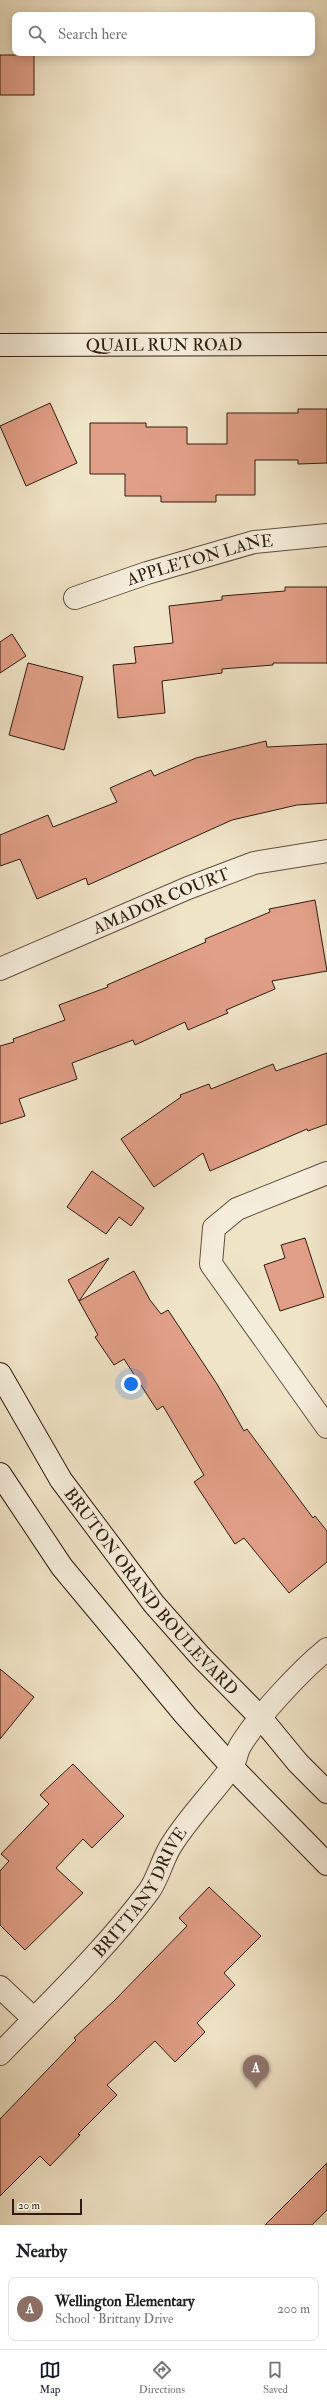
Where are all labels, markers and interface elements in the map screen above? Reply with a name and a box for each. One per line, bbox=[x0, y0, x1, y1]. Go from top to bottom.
search box bbox=[12, 12, 315, 56]
icon: search bbox=[26, 23, 48, 45]
text: Search here bbox=[58, 25, 127, 44]
street label: QUAIL RUN ROAD bbox=[86, 334, 242, 355]
street label: APPLETON LANE bbox=[123, 530, 274, 590]
street label: AMADOR COURT bbox=[88, 863, 233, 939]
your location bbox=[121, 1374, 141, 1394]
street label: BRUTON ORAND BOULEVARD bbox=[60, 1483, 243, 1700]
street label: BRITTANY DRIVE bbox=[88, 1823, 191, 1962]
pin: A bbox=[243, 2055, 269, 2088]
scale bar bbox=[12, 2197, 82, 2216]
text: 20 m bbox=[18, 2199, 40, 2212]
text: Nearby bbox=[16, 2241, 67, 2262]
text: Wellington Elementary bbox=[55, 2292, 195, 2311]
text: A bbox=[26, 2301, 34, 2317]
text: 200 m bbox=[277, 2301, 310, 2317]
text: School · Brittany Drive bbox=[55, 2311, 173, 2327]
tab: Map bbox=[39, 2359, 61, 2396]
tab: Directions bbox=[139, 2359, 185, 2396]
tab: Saved bbox=[263, 2359, 288, 2396]

